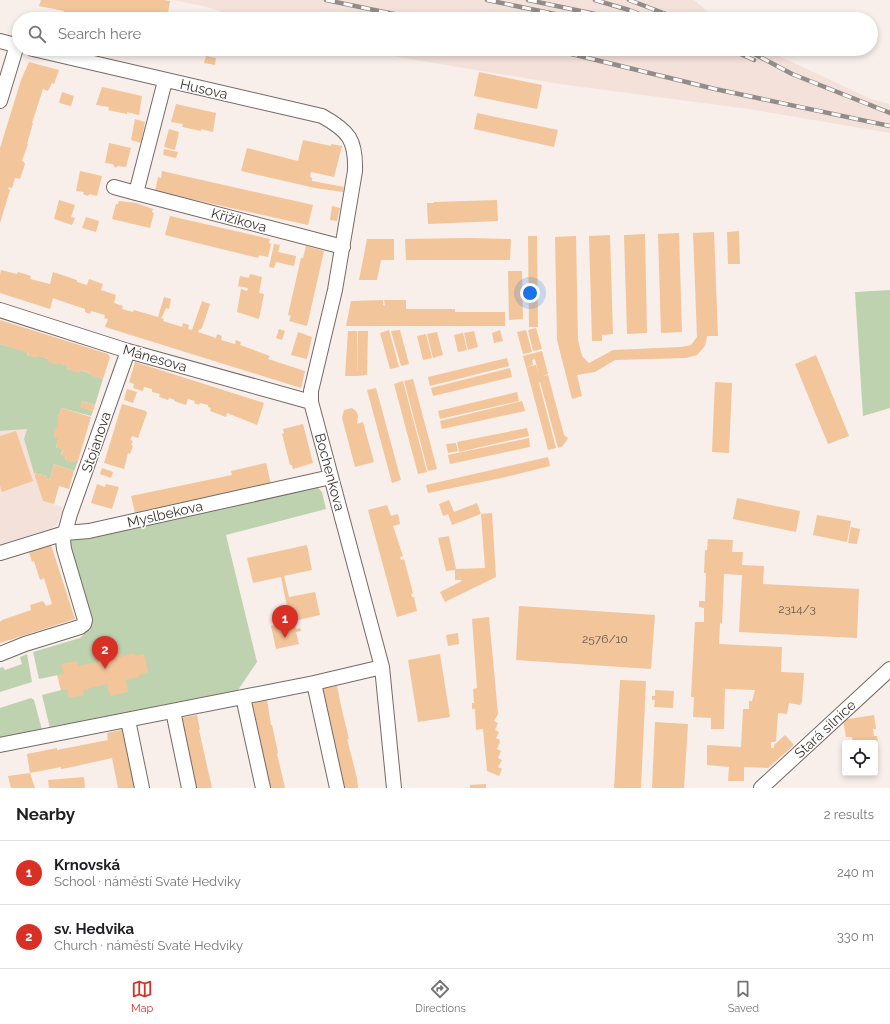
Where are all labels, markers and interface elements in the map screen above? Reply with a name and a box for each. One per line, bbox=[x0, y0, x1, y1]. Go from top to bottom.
search box bbox=[12, 12, 878, 56]
icon: search bbox=[26, 23, 48, 45]
text: Search here bbox=[58, 25, 141, 43]
street label: Husova bbox=[179, 76, 229, 102]
street label: Křižíkova bbox=[209, 205, 269, 235]
your location bbox=[520, 283, 540, 303]
street label: Mánesova bbox=[121, 341, 189, 375]
street label: Stojanova bbox=[78, 410, 114, 474]
street label: Bochenkova bbox=[312, 431, 348, 513]
street label: Myslbekova bbox=[126, 498, 204, 530]
house number: 2314/3 bbox=[778, 602, 816, 616]
pin: 1 bbox=[272, 605, 298, 638]
house number: 2576/10 bbox=[582, 632, 628, 646]
pin: 2 bbox=[92, 636, 118, 669]
street label: Stará silnice bbox=[791, 697, 859, 761]
map controls bbox=[842, 740, 878, 776]
button: locate bbox=[842, 740, 878, 776]
text: Nearby bbox=[16, 804, 75, 824]
text: 2 results bbox=[824, 807, 874, 822]
text: Krnovská bbox=[54, 856, 120, 874]
text: 1 bbox=[26, 865, 32, 880]
text: 240 m bbox=[837, 865, 874, 880]
text: School · náměstí Svaté Hedviky bbox=[54, 874, 241, 889]
text: sv. Hedvika bbox=[54, 920, 134, 938]
text: 2 bbox=[25, 929, 33, 944]
text: 330 m bbox=[837, 929, 874, 944]
text: Church · náměstí Svaté Hedviky bbox=[54, 938, 243, 953]
tab: Map bbox=[131, 978, 153, 1015]
tab: Directions bbox=[415, 978, 466, 1015]
tab: Saved bbox=[728, 978, 759, 1015]

